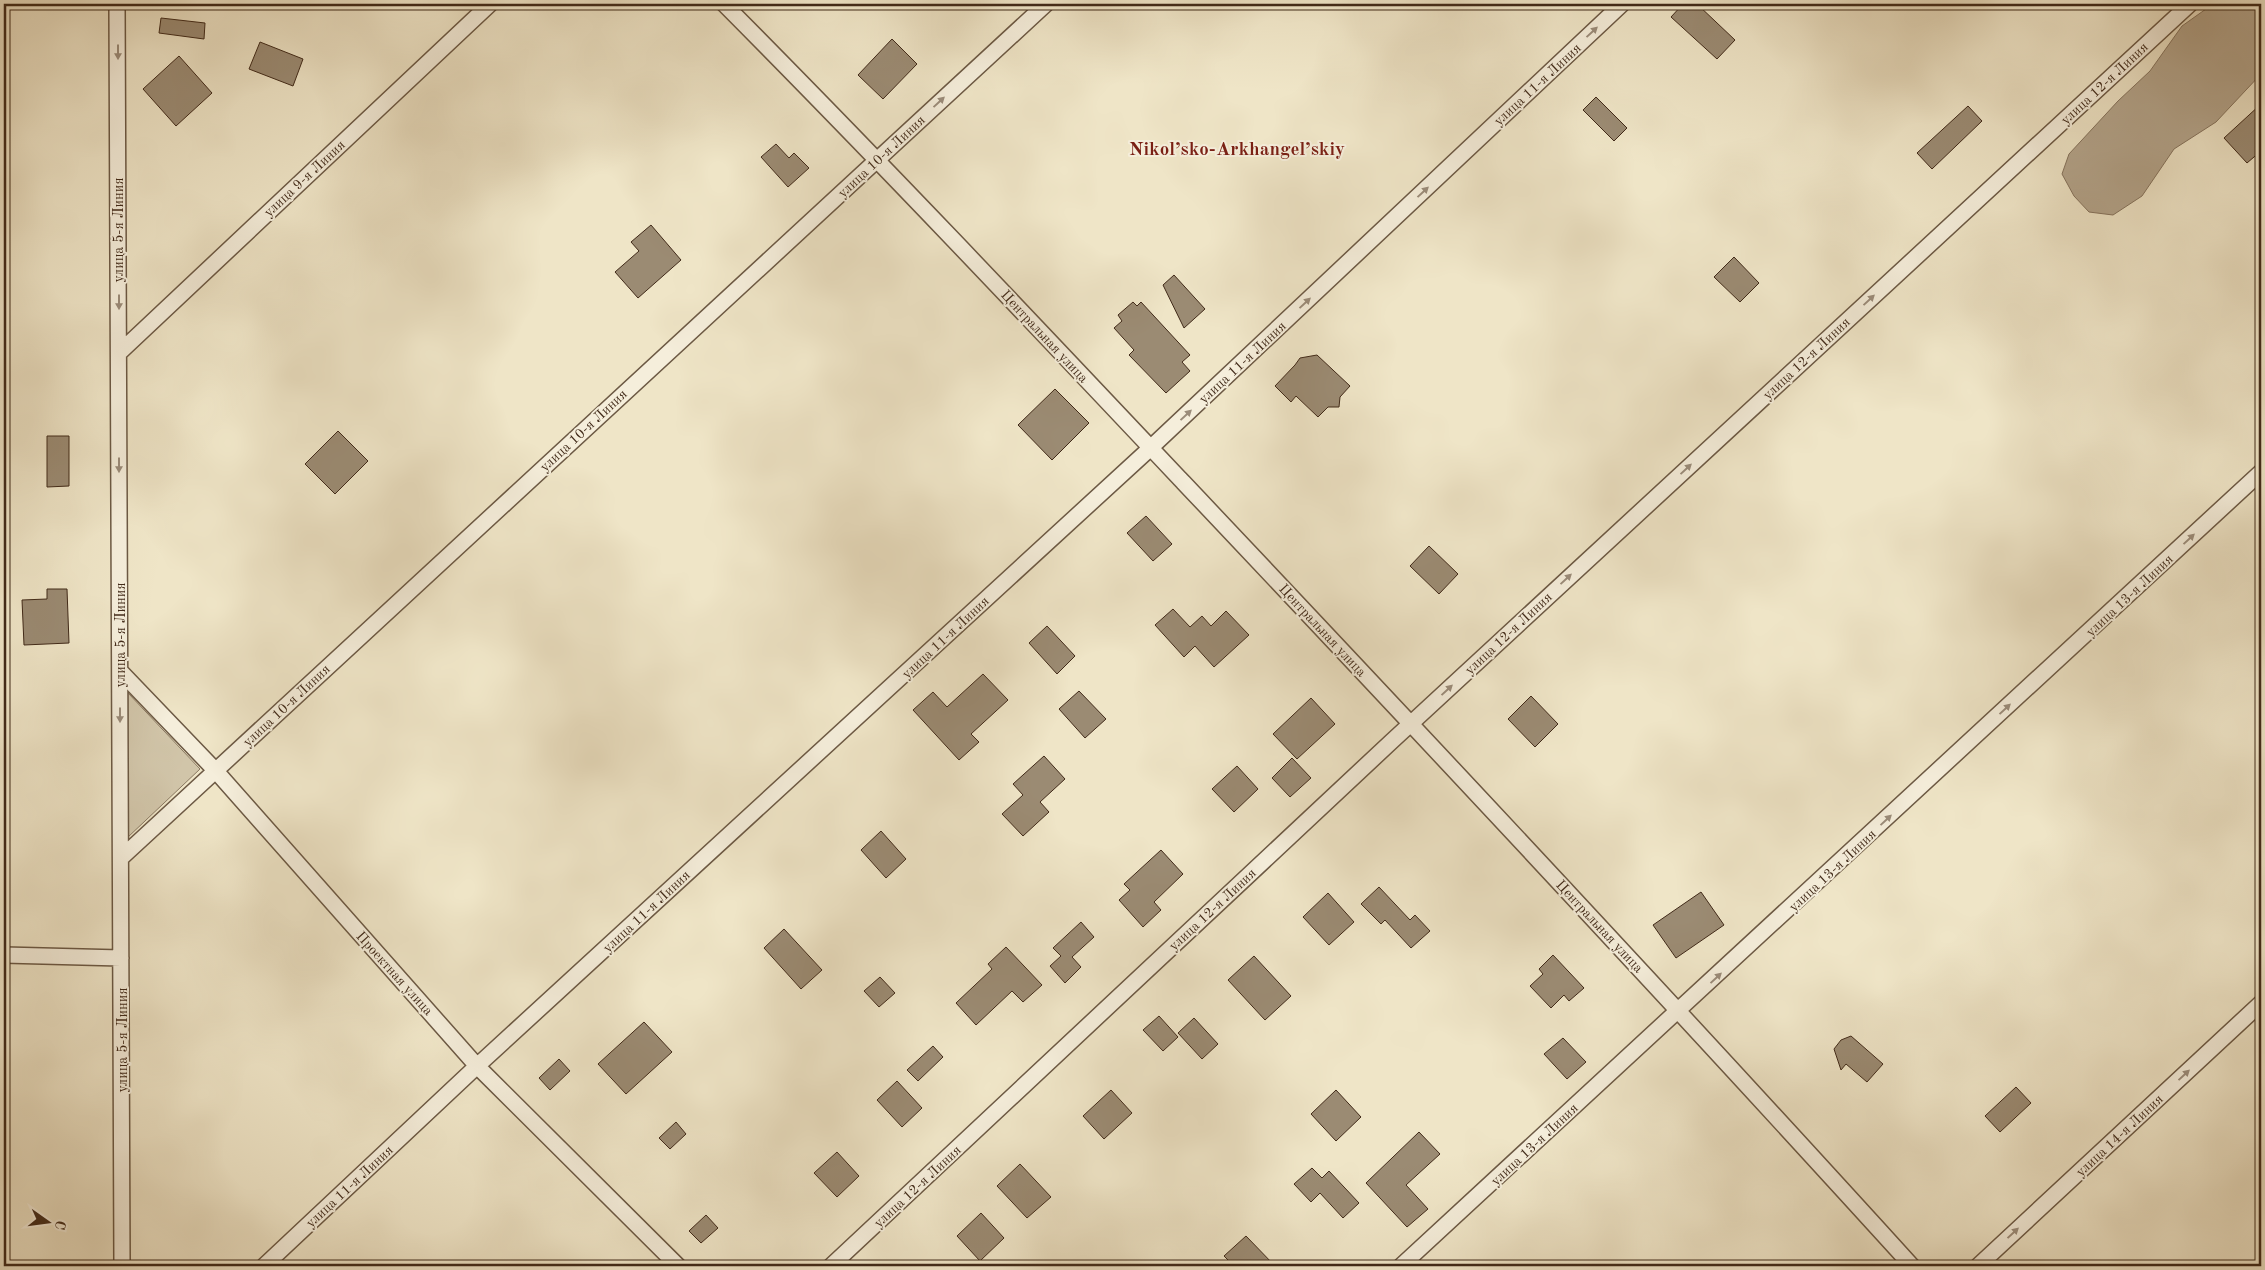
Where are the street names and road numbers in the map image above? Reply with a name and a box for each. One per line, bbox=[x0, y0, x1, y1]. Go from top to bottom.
street label: улица 12-я Линия bbox=[2058, 40, 2151, 127]
street label: улица 11-я Линия bbox=[1491, 41, 1584, 128]
street label: улица 10-я Линия bbox=[835, 113, 928, 200]
street label: улица 9-я Линия bbox=[261, 138, 348, 220]
street label: улица 5-я Линия bbox=[112, 177, 126, 283]
street label: Центральная улица bbox=[998, 288, 1091, 386]
street label: улица 12-я Линия bbox=[1760, 315, 1853, 402]
street label: улица 11-я Линия bbox=[1196, 319, 1289, 406]
street label: улица 10-я Линия bbox=[537, 387, 630, 474]
street label: улица 13-я Линия bbox=[2083, 552, 2176, 639]
street label: улица 5-я Линия bbox=[114, 582, 128, 688]
street label: Центральная улица bbox=[1276, 582, 1369, 680]
street label: улица 12-я Линия bbox=[1462, 590, 1555, 677]
street label: улица 11-я Линия bbox=[899, 594, 992, 681]
street label: улица 10-я Линия bbox=[240, 662, 333, 749]
street label: улица 13-я Линия bbox=[1786, 827, 1879, 914]
street label: улица 12-я Линия bbox=[1166, 866, 1259, 953]
street label: улица 11-я Линия bbox=[600, 868, 693, 955]
street label: Центральная улица bbox=[1553, 878, 1646, 976]
street label: Проектная улица bbox=[353, 929, 435, 1018]
street label: улица 5-я Линия bbox=[116, 987, 130, 1093]
street label: улица 14-я Линия bbox=[2073, 1092, 2166, 1179]
street label: улица 13-я Линия bbox=[1488, 1101, 1581, 1188]
street label: улица 11-я Линия bbox=[303, 1143, 396, 1230]
street label: улица 12-я Линия bbox=[871, 1143, 964, 1230]

